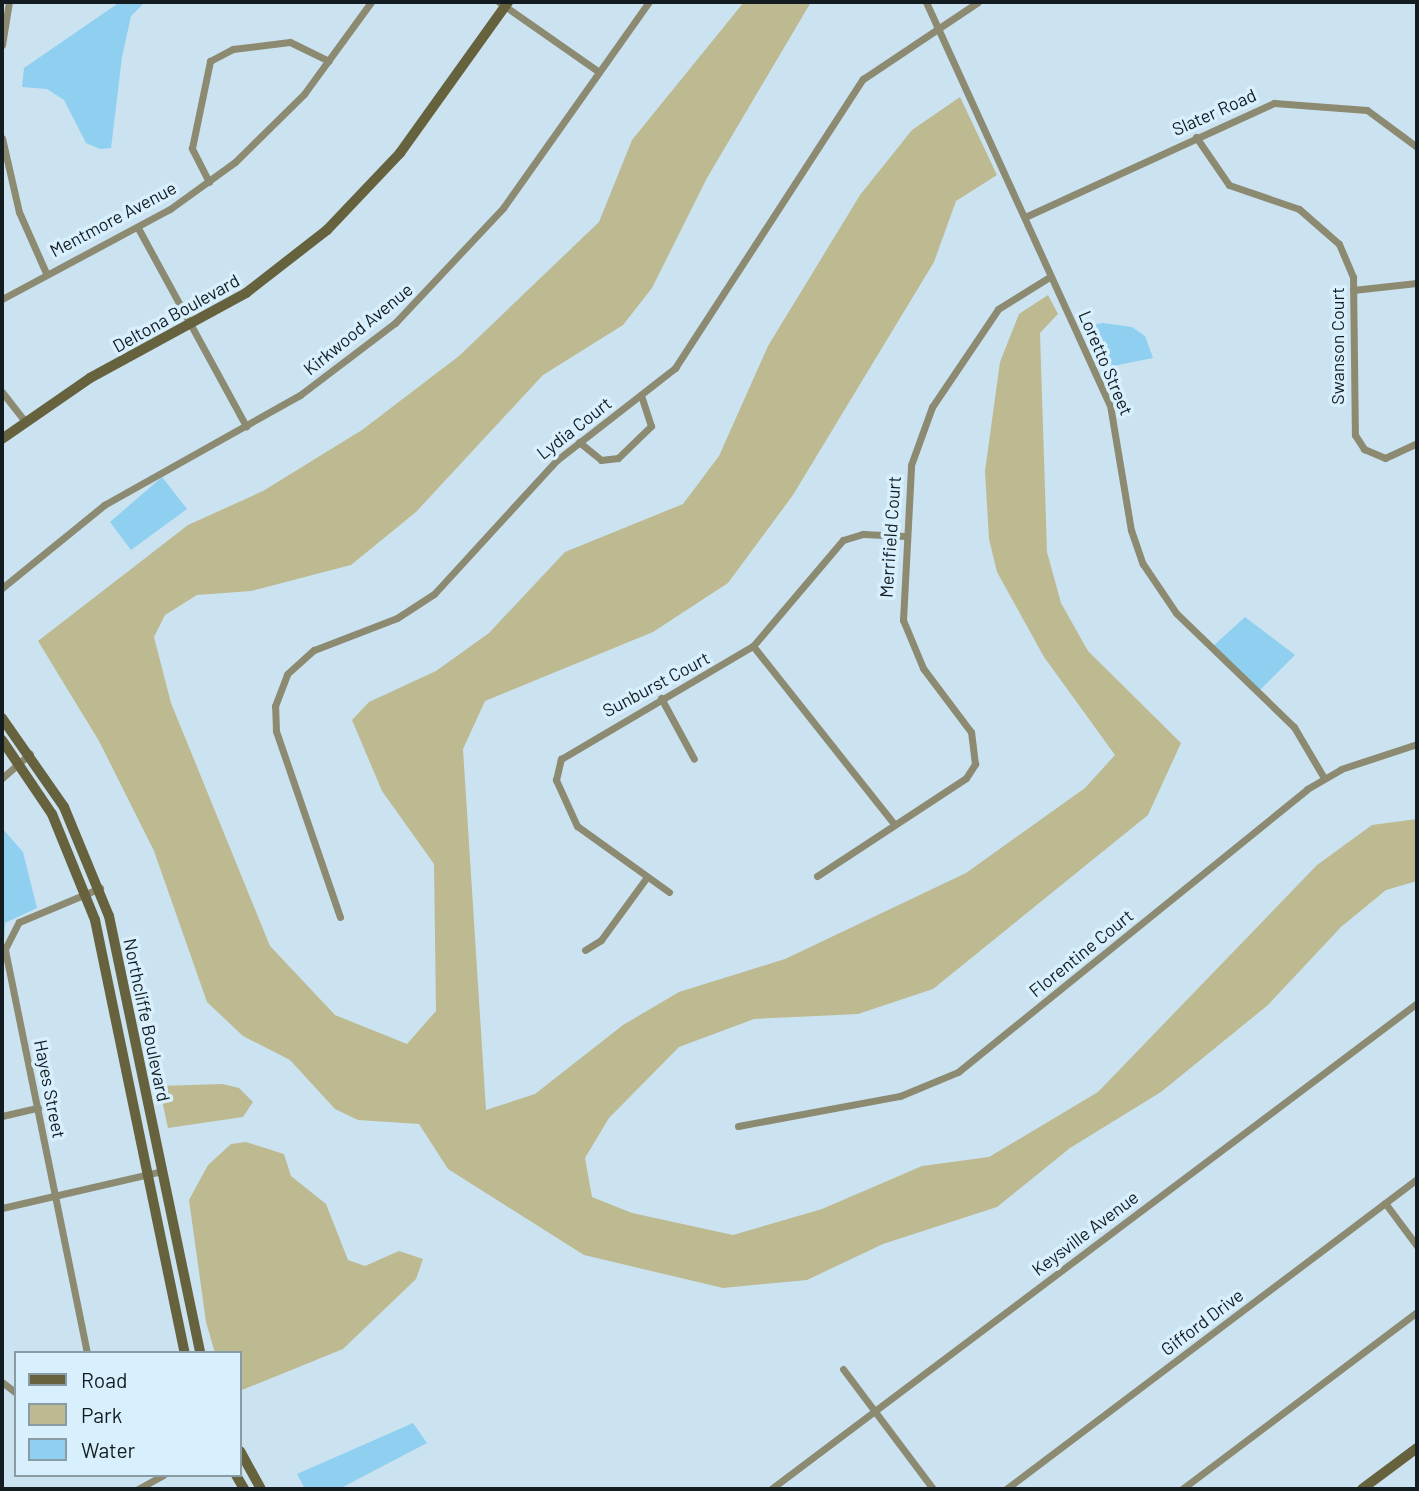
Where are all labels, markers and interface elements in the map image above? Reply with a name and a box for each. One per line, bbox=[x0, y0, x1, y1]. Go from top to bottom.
street label: Slater Road bbox=[1169, 84, 1259, 140]
street label: Mentmore Avenue bbox=[46, 177, 180, 261]
street label: Deltona Boulevard bbox=[109, 269, 243, 357]
street label: Kirkwood Avenue bbox=[299, 278, 417, 380]
street label: Swanson Court bbox=[1326, 287, 1348, 405]
street label: Loretto Street bbox=[1074, 308, 1138, 418]
street label: Lydia Court bbox=[532, 392, 616, 464]
street label: Merrifield Court bbox=[875, 475, 905, 599]
street label: Sunburst Court bbox=[599, 647, 713, 721]
street label: Florentine Court bbox=[1025, 904, 1137, 1002]
street label: Northcliffe Boulevard bbox=[119, 936, 175, 1104]
street label: Hayes Street bbox=[30, 1038, 70, 1140]
street label: Keysville Avenue bbox=[1027, 1186, 1143, 1280]
street label: Gifford Drive bbox=[1157, 1284, 1247, 1360]
legend bbox=[14, 1351, 242, 1477]
text: Road bbox=[81, 1367, 127, 1392]
text: Park bbox=[81, 1402, 122, 1427]
text: Water bbox=[81, 1437, 135, 1462]

